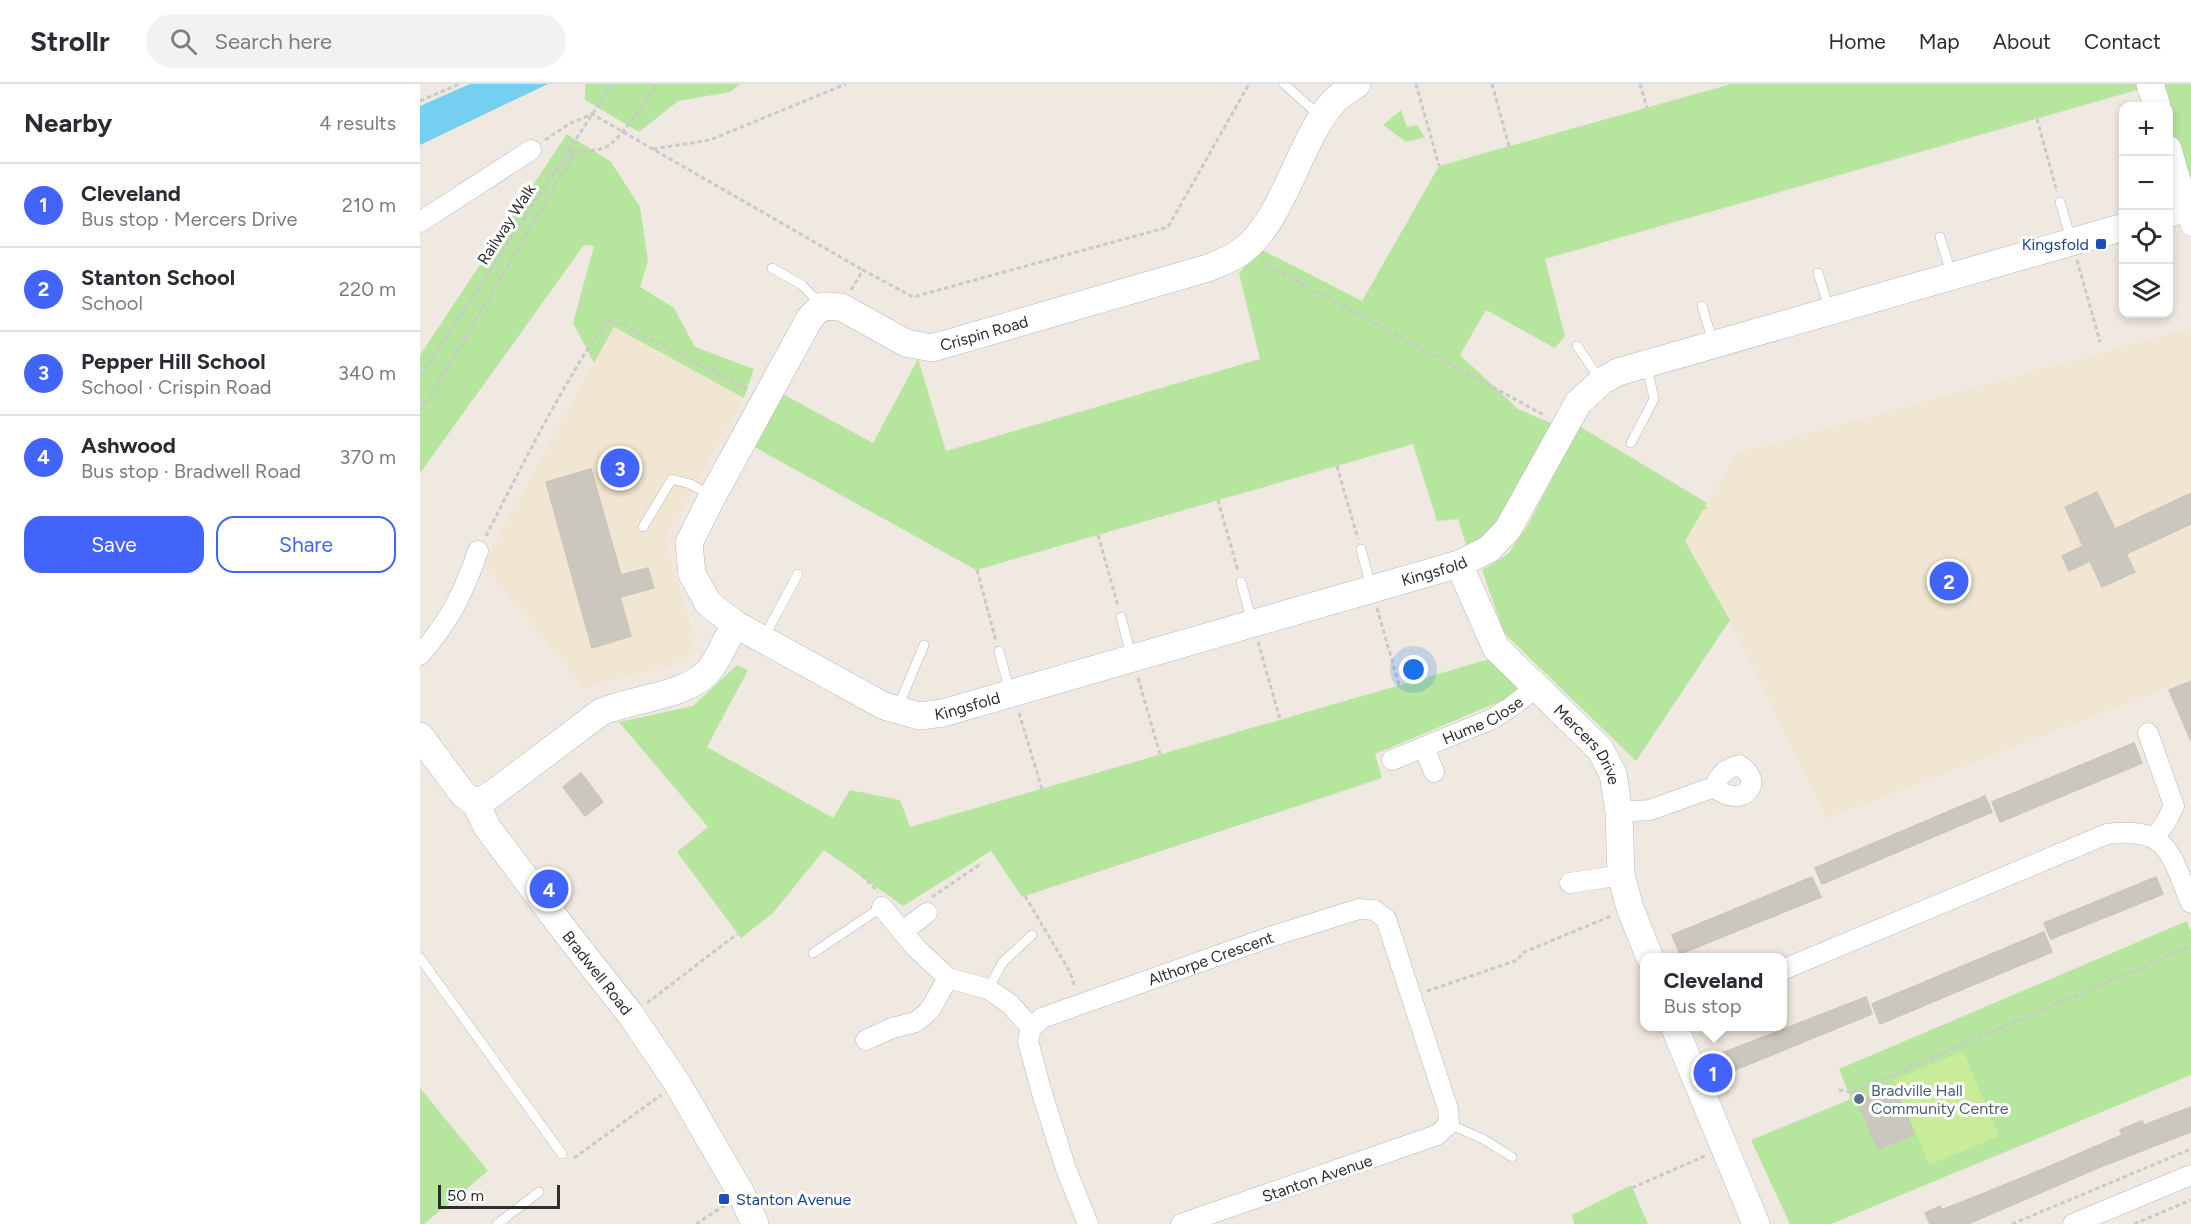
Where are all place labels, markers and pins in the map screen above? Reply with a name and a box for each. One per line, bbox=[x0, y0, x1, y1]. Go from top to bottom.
place label: Kingsfold bbox=[2022, 235, 2089, 254]
marker: Kingsfold bbox=[2094, 237, 2108, 251]
pin: 3 bbox=[600, 446, 640, 490]
pin: 2 bbox=[1930, 558, 1969, 604]
pin: 4 bbox=[530, 866, 568, 912]
pin: 1 bbox=[1694, 1050, 1732, 1096]
place label: Bradville Hall Community Centre bbox=[1871, 1081, 2009, 1118]
marker: Bradville Hall Community Centre bbox=[1852, 1092, 1866, 1106]
place label: Stanton Avenue bbox=[736, 1190, 851, 1209]
marker: Stanton Avenue bbox=[717, 1192, 731, 1206]

